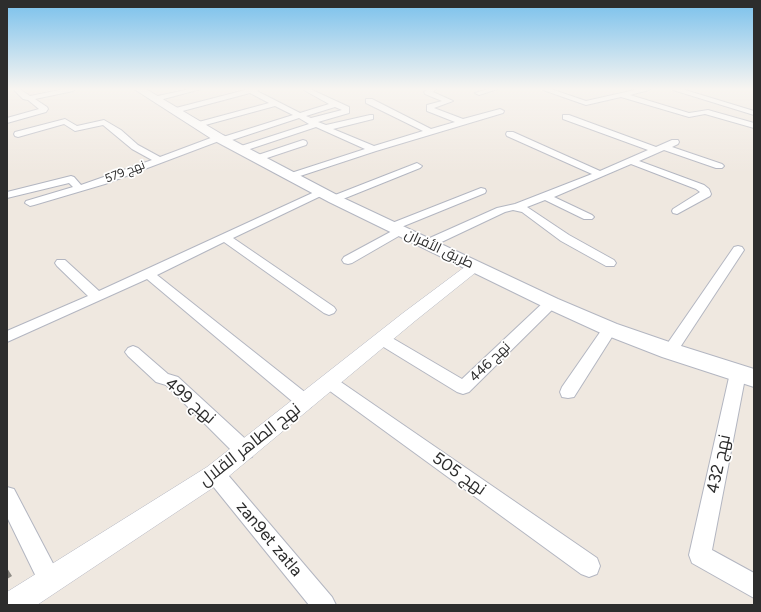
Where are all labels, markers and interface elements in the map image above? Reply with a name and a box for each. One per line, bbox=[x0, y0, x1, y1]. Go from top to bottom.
street label: نهج 579 bbox=[103, 158, 147, 186]
street label: طريق الأفران bbox=[402, 226, 476, 272]
street label: نهج 446 bbox=[466, 338, 514, 386]
street label: نهج 499 bbox=[161, 373, 219, 429]
street label: نهج الطاهر القلال bbox=[195, 399, 305, 491]
street label: نهج 432 bbox=[703, 433, 735, 495]
street label: نهج 505 bbox=[428, 448, 490, 500]
street label: zan9et zatla bbox=[232, 497, 306, 581]

